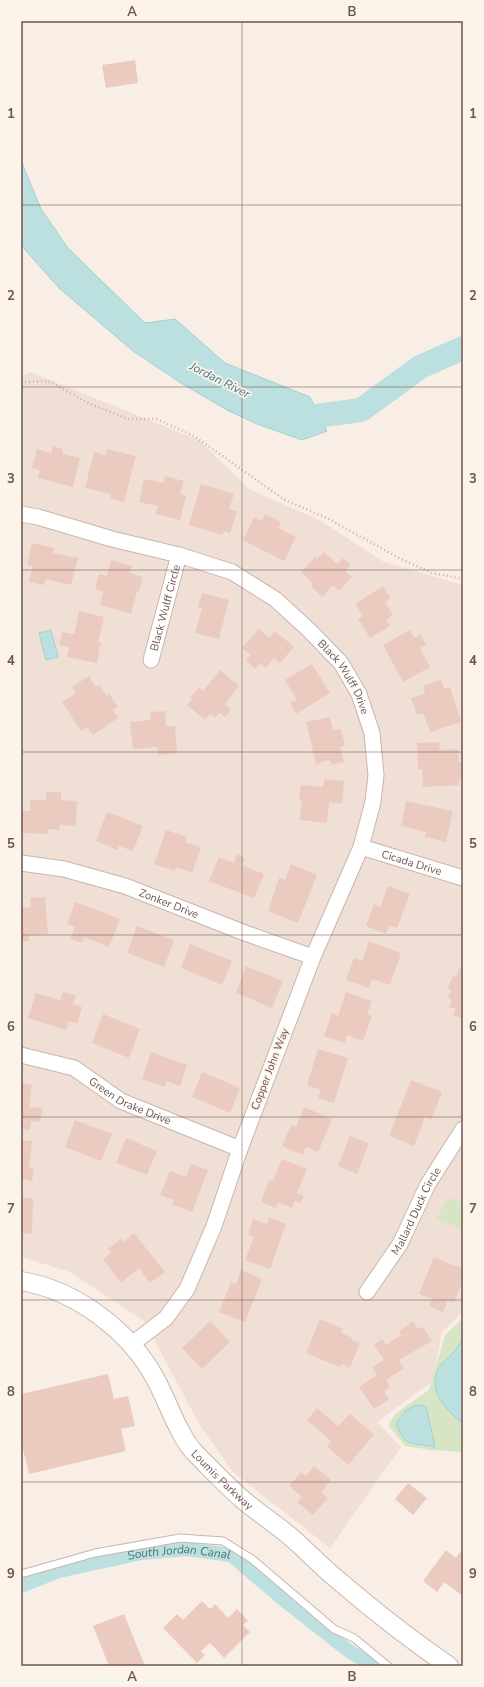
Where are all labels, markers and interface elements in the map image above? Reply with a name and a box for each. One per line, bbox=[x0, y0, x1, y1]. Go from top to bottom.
text: A bbox=[127, 3, 137, 21]
text: B bbox=[348, 3, 357, 21]
text: 1 bbox=[7, 105, 15, 123]
text: 1 bbox=[469, 105, 477, 123]
text: 2 bbox=[7, 287, 15, 305]
text: 2 bbox=[469, 287, 477, 305]
water label: Jordan River bbox=[186, 358, 253, 402]
text: 3 bbox=[7, 470, 15, 488]
text: 3 bbox=[469, 470, 477, 488]
street label: Black Wulff Circle bbox=[146, 563, 184, 653]
street label: Black Wulff Drive bbox=[315, 636, 373, 716]
text: 4 bbox=[7, 652, 15, 670]
text: 4 bbox=[469, 652, 477, 670]
text: 5 bbox=[7, 835, 15, 853]
text: 5 bbox=[469, 835, 477, 853]
street label: Cicada Drive bbox=[380, 846, 444, 879]
street label: Zonker Drive bbox=[137, 885, 201, 922]
text: 6 bbox=[7, 1018, 15, 1036]
text: 6 bbox=[469, 1018, 477, 1036]
street label: Copper John Way bbox=[247, 1026, 293, 1112]
street label: Green Drake Drive bbox=[86, 1073, 173, 1128]
street label: Mallard Duck Circle bbox=[387, 1164, 444, 1258]
text: 7 bbox=[7, 1200, 15, 1218]
text: 7 bbox=[469, 1200, 477, 1218]
text: 8 bbox=[7, 1383, 15, 1401]
text: 8 bbox=[469, 1383, 477, 1401]
street label: Loumis Parkway bbox=[188, 1446, 257, 1513]
water label: South Jordan Canal bbox=[126, 1541, 232, 1564]
text: 9 bbox=[7, 1565, 15, 1583]
text: 9 bbox=[469, 1565, 477, 1583]
text: A bbox=[127, 1668, 137, 1686]
text: B bbox=[348, 1668, 357, 1686]

